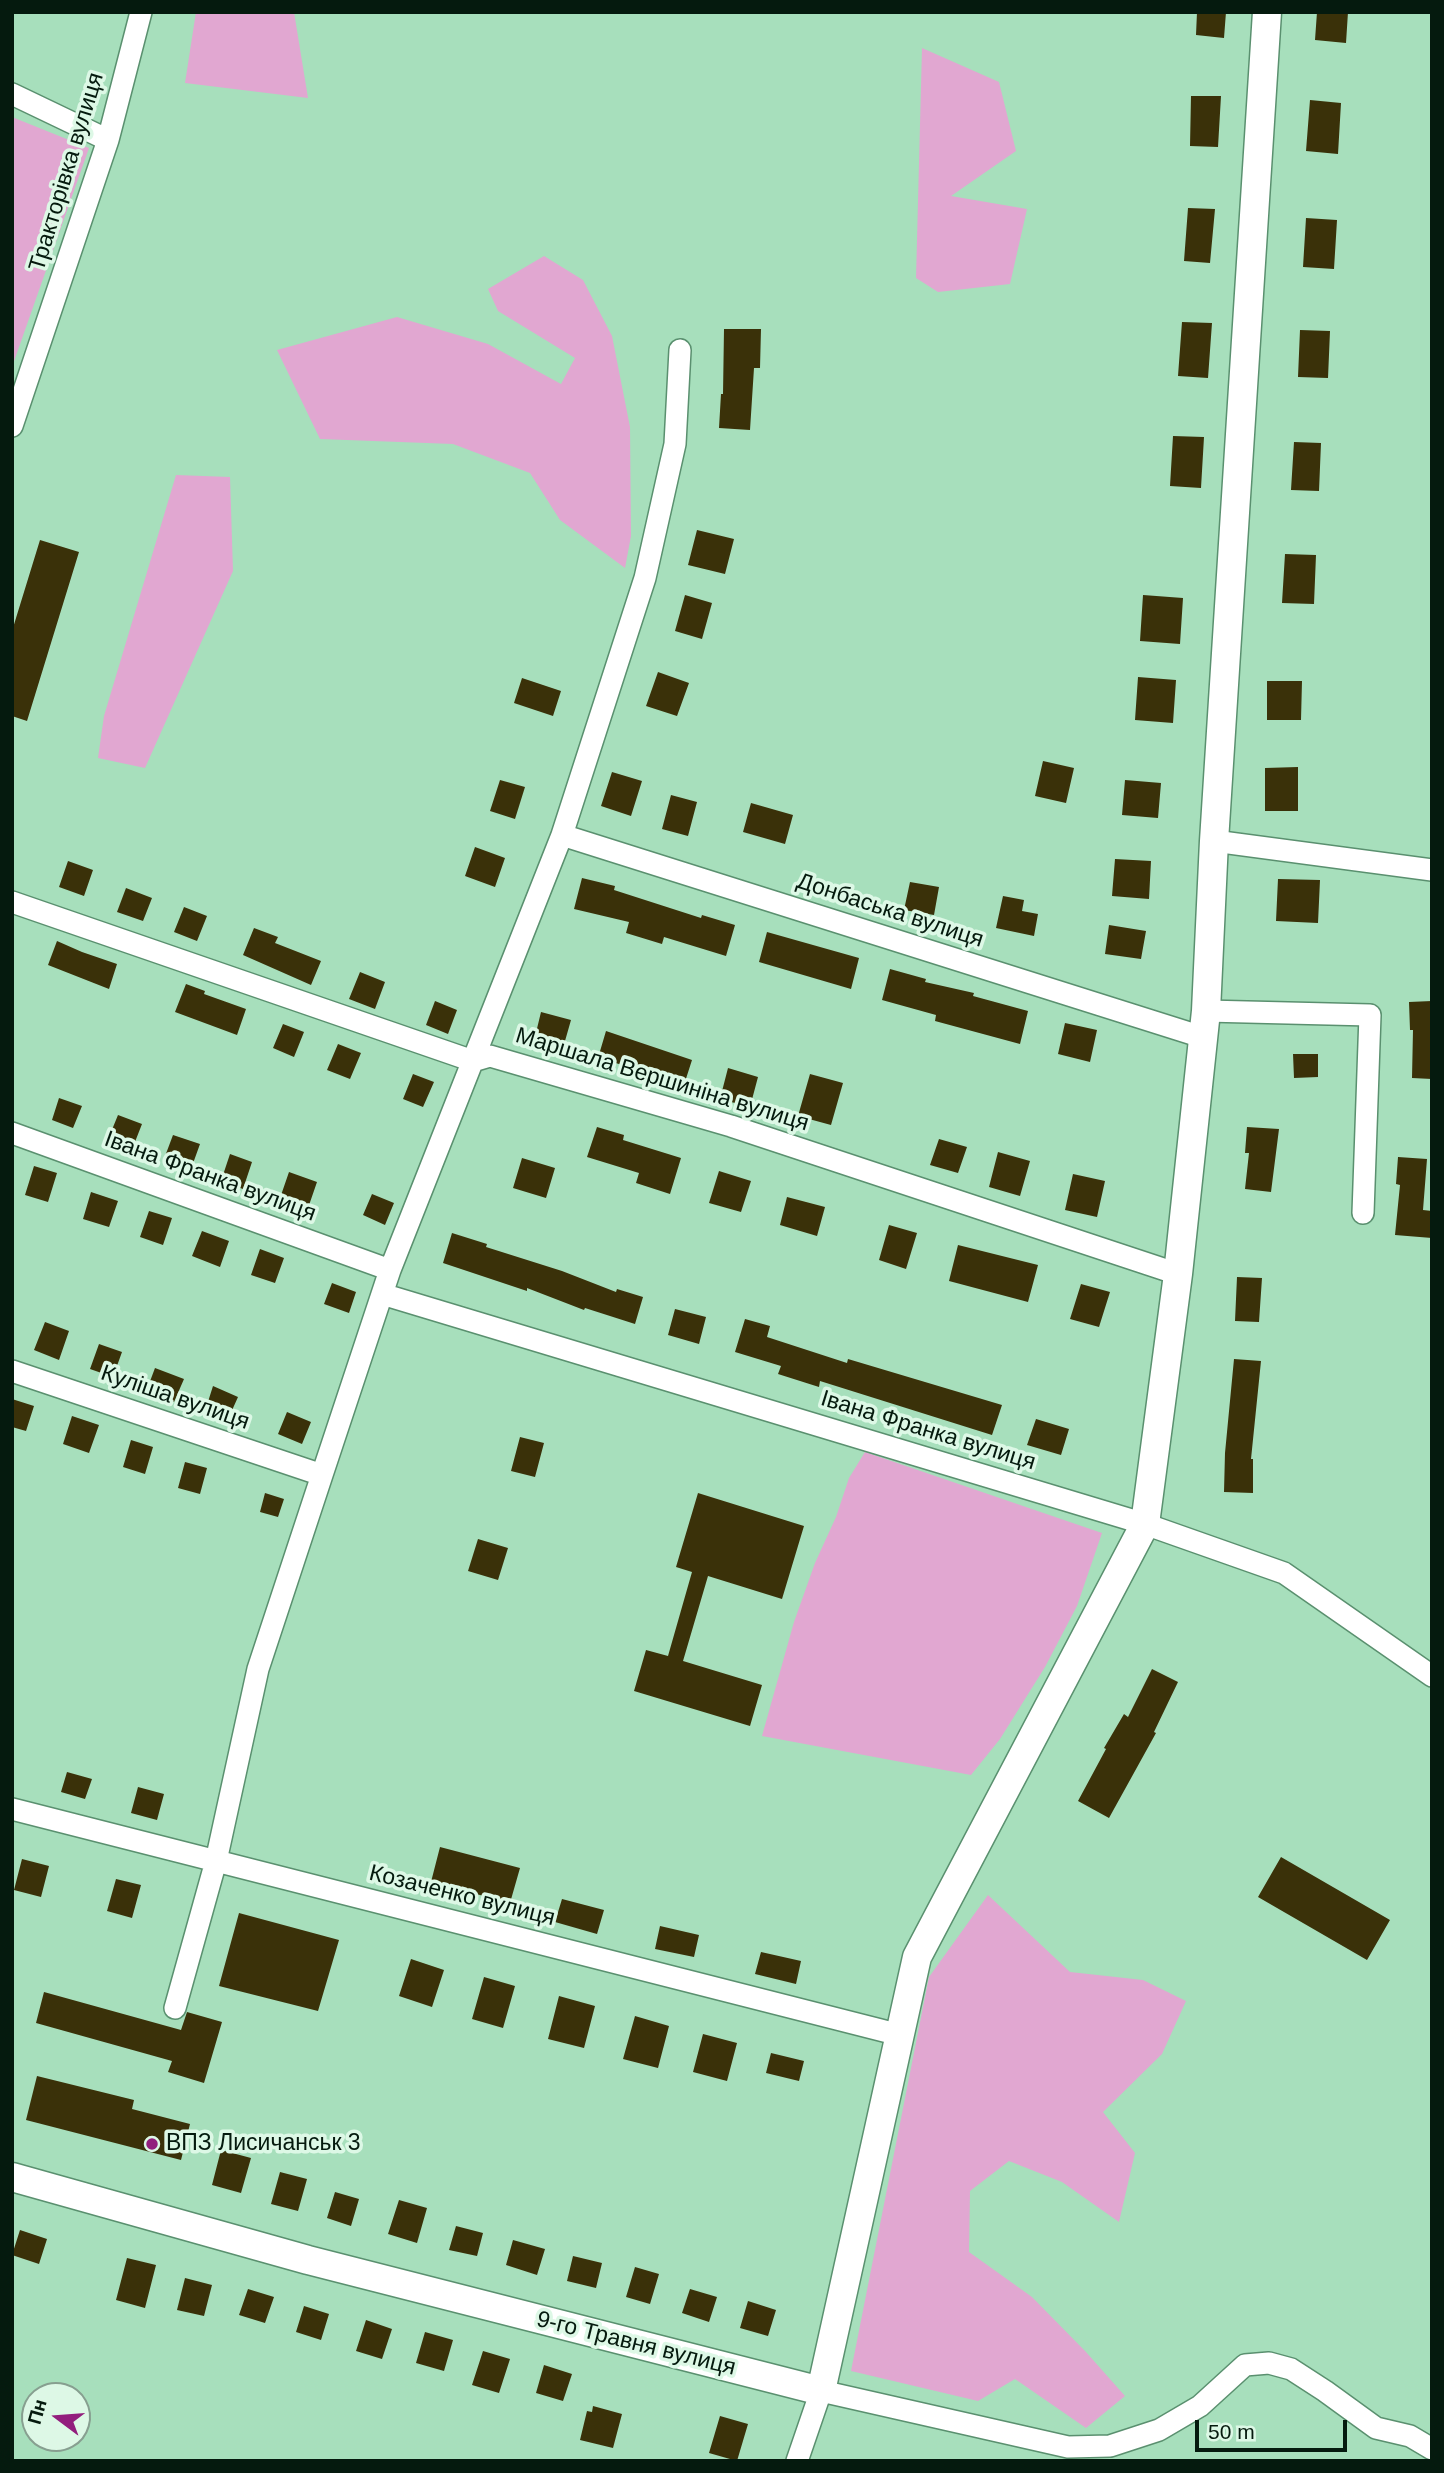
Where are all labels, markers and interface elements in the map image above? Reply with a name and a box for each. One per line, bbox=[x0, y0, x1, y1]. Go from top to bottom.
street label: Тракторівка вулиця bbox=[24, 69, 110, 275]
street label: Донбаська вулиця bbox=[793, 868, 987, 954]
street label: Маршала Вершиніна вулиця bbox=[512, 1022, 812, 1138]
street label: Івана Франка вулиця bbox=[100, 1126, 320, 1228]
street label: Куліша вулиця bbox=[97, 1360, 253, 1436]
street label: Івана Франка вулиця bbox=[817, 1385, 1039, 1477]
street label: Козаченко вулиця bbox=[366, 1860, 558, 1932]
place label: ВПЗ Лисичанськ 3 bbox=[166, 2130, 361, 2158]
marker: ВПЗ Лисичанськ 3 bbox=[144, 2136, 160, 2152]
street label: 9-го Травня вулиця bbox=[534, 2306, 738, 2382]
north arrow bbox=[21, 2382, 91, 2452]
text: Пн bbox=[24, 2397, 51, 2427]
scale bar bbox=[1199, 2406, 1351, 2450]
text: 50 m bbox=[1208, 2420, 1255, 2443]

